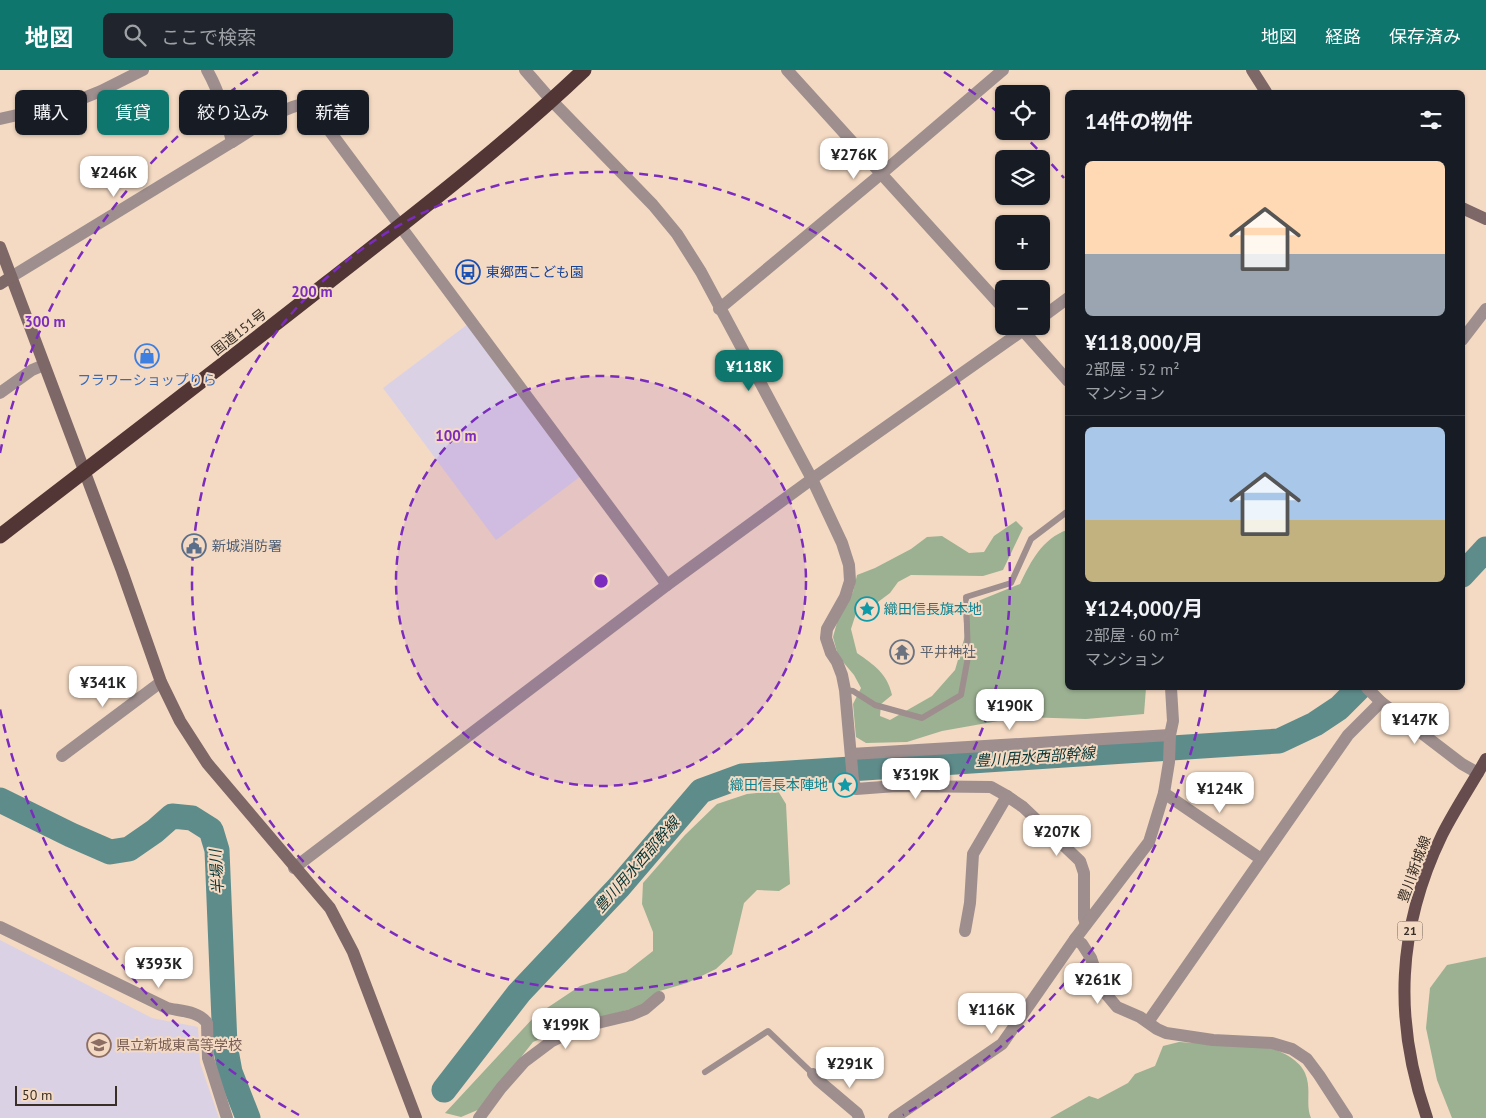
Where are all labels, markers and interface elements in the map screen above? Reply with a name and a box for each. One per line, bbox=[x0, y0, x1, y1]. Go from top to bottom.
search box bbox=[103, 13, 453, 58]
icon: search bbox=[121, 21, 149, 49]
text: 地図 bbox=[25, 22, 73, 53]
text: ここで検索 bbox=[161, 25, 256, 49]
text: 地図 bbox=[1261, 25, 1297, 48]
text: 経路 bbox=[1325, 25, 1361, 48]
text: 保存済み bbox=[1389, 25, 1461, 48]
map controls bbox=[995, 85, 1050, 335]
button: locate bbox=[995, 85, 1050, 140]
chip: 購入 bbox=[15, 90, 87, 135]
chip: 賃貸 bbox=[97, 90, 169, 135]
chip: 絞り込み bbox=[179, 90, 287, 135]
chip: 新着 bbox=[297, 90, 369, 135]
icon: filters bbox=[1417, 106, 1445, 134]
text: 14件の物件 bbox=[1085, 108, 1193, 135]
pin: ¥276K bbox=[819, 138, 889, 180]
text: ¥276K bbox=[831, 144, 877, 164]
button: layers bbox=[995, 150, 1050, 205]
pin: ¥246K bbox=[79, 156, 149, 198]
text: ¥246K bbox=[91, 162, 137, 182]
icon: home bbox=[1220, 194, 1310, 284]
button: + bbox=[995, 215, 1050, 270]
bus stop icon: 東郷西こども園 bbox=[455, 259, 481, 285]
place label: 東郷西こども園 bbox=[486, 263, 584, 281]
button: − bbox=[995, 280, 1050, 335]
text: 200 m bbox=[291, 282, 333, 301]
street label: 国道151号 bbox=[208, 305, 270, 359]
text: 300 m bbox=[24, 312, 66, 331]
text: ¥118,000/月 bbox=[1085, 329, 1203, 356]
shop icon: フラワーショップりら bbox=[134, 343, 160, 369]
pin: ¥118K bbox=[714, 350, 784, 392]
text: ¥118K bbox=[726, 356, 772, 376]
text: 2部屋 · 52 m² bbox=[1085, 359, 1180, 379]
place label: フラワーショップりら bbox=[77, 371, 217, 389]
text: マンション bbox=[1085, 383, 1165, 403]
text: 100 m bbox=[435, 426, 477, 445]
icon: home bbox=[1220, 459, 1310, 549]
public building icon: 新城消防署 bbox=[181, 533, 207, 559]
place label: 新城消防署 bbox=[212, 537, 282, 555]
centre of rings bbox=[592, 572, 610, 590]
text: ¥124,000/月 bbox=[1085, 595, 1203, 622]
place icon: 織田信長旗本地 bbox=[854, 596, 880, 622]
place label: 織田信長旗本地 bbox=[884, 600, 982, 618]
text: 2部屋 · 60 m² bbox=[1085, 625, 1180, 645]
temple icon: 平井神社 bbox=[889, 639, 915, 665]
place label: 平井神社 bbox=[920, 643, 976, 661]
text: マンション bbox=[1085, 649, 1165, 669]
pin: ¥341K bbox=[68, 666, 138, 708]
text: ¥341K bbox=[80, 672, 126, 692]
pin: ¥190K bbox=[975, 688, 1045, 731]
text: ¥190K bbox=[987, 695, 1033, 715]
pin: ¥147K bbox=[1380, 702, 1450, 745]
text: ¥147K bbox=[1392, 709, 1438, 729]
water label: 豊川用水西部幹線 bbox=[974, 743, 1097, 770]
pin: ¥319K bbox=[881, 758, 951, 800]
text: ¥319K bbox=[893, 764, 939, 784]
place icon: 織田信長本陣地 bbox=[832, 772, 858, 798]
pin: ¥124K bbox=[1185, 772, 1255, 814]
place label: 織田信長本陣地 bbox=[730, 776, 828, 794]
text: ¥124K bbox=[1197, 778, 1243, 798]
water label: 豊川用水西部幹線 bbox=[590, 812, 684, 916]
pin: ¥207K bbox=[1022, 814, 1092, 857]
text: ¥207K bbox=[1034, 821, 1080, 841]
street label: 豊川新城線 bbox=[1394, 833, 1434, 905]
water label: 半場川 bbox=[205, 847, 228, 895]
road number: 21 bbox=[1398, 921, 1422, 940]
pin: ¥393K bbox=[124, 946, 194, 989]
text: ¥393K bbox=[136, 953, 182, 973]
pin: ¥261K bbox=[1063, 962, 1133, 1005]
text: ¥261K bbox=[1075, 969, 1121, 989]
pin: ¥116K bbox=[957, 992, 1027, 1035]
text: ¥116K bbox=[969, 999, 1015, 1019]
pin: ¥199K bbox=[531, 1008, 601, 1050]
text: ¥199K bbox=[543, 1014, 589, 1034]
school or university icon: 県立新城東高等学校 bbox=[86, 1032, 112, 1058]
place label: 県立新城東高等学校 bbox=[116, 1036, 242, 1054]
pin: ¥291K bbox=[815, 1046, 885, 1089]
text: ¥291K bbox=[827, 1053, 873, 1073]
scale bar bbox=[15, 1083, 118, 1106]
text: 50 m bbox=[22, 1086, 52, 1104]

